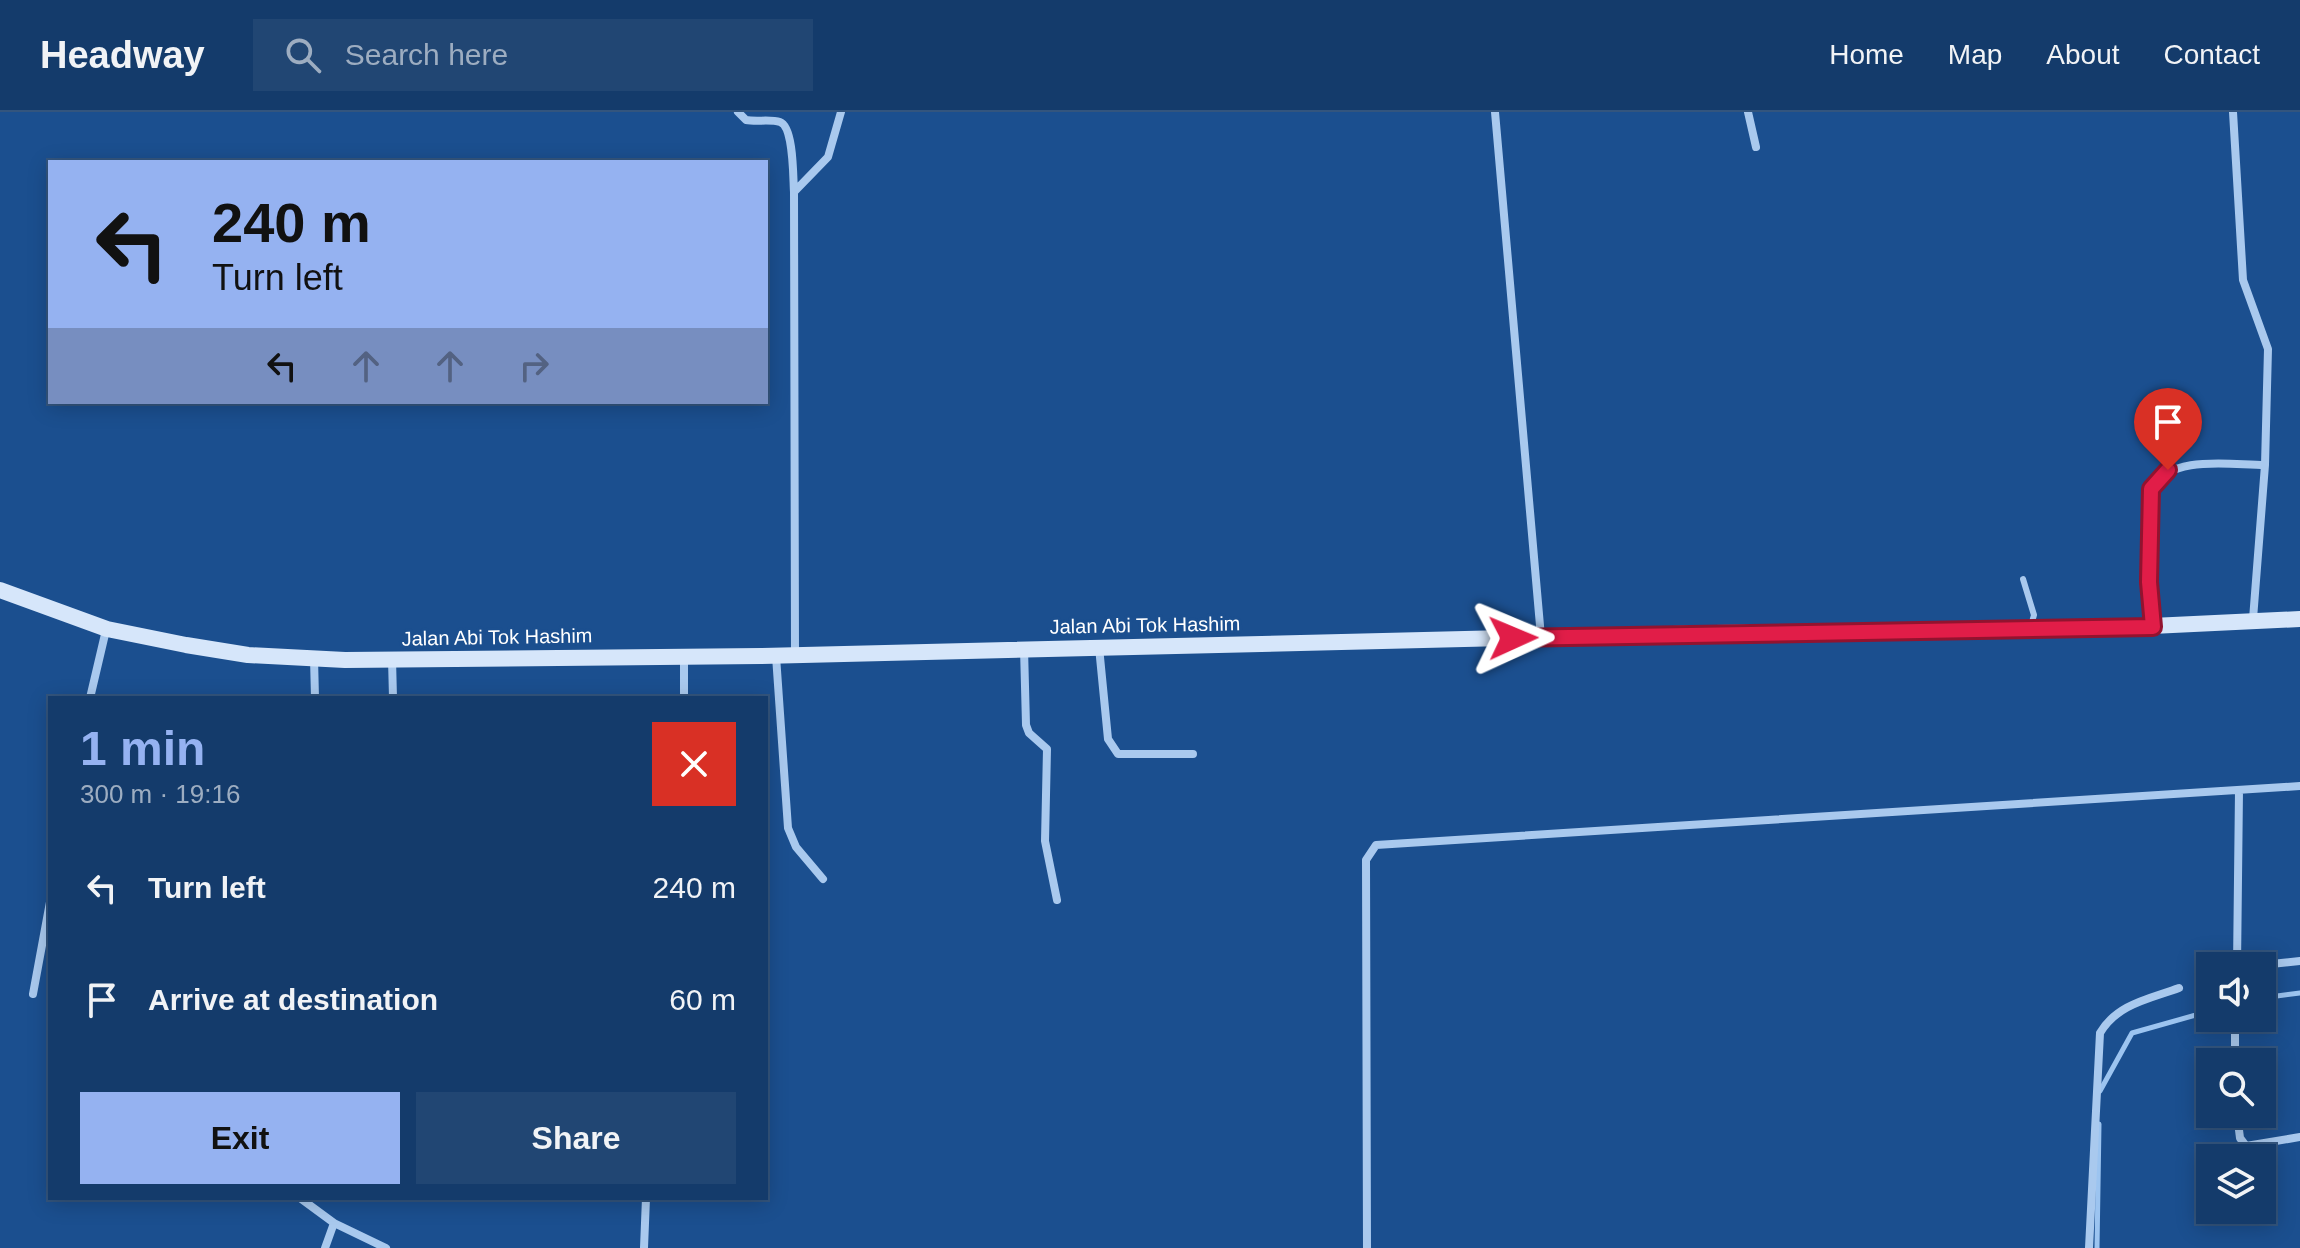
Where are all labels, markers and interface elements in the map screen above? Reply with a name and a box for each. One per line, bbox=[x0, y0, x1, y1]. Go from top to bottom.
search box bbox=[253, 19, 813, 91]
icon: search bbox=[281, 33, 325, 77]
text: Headway bbox=[40, 34, 205, 76]
text: Search here bbox=[345, 38, 508, 71]
text: Home bbox=[1829, 39, 1904, 70]
text: Map bbox=[1948, 39, 2002, 70]
text: About bbox=[2046, 39, 2120, 70]
text: Contact bbox=[2164, 39, 2260, 70]
text: 240 m bbox=[212, 191, 371, 254]
icon: left bbox=[80, 192, 184, 296]
text: Turn left bbox=[212, 257, 343, 298]
icon: left bbox=[260, 344, 304, 388]
icon: ahead bbox=[344, 344, 388, 388]
icon: ahead bbox=[428, 344, 472, 388]
icon: right bbox=[512, 344, 556, 388]
pin bbox=[2134, 388, 2202, 470]
icon: arrive bbox=[2146, 400, 2190, 444]
position arrow bbox=[1471, 596, 1555, 680]
street label: Jalan Abi Tok Hashim bbox=[1049, 612, 1241, 638]
street label: Jalan Abi Tok Hashim bbox=[401, 624, 593, 650]
text: 1 min bbox=[80, 722, 205, 775]
button: close bbox=[652, 722, 736, 806]
text: 300 m · 19:16 bbox=[80, 779, 240, 809]
icon: left bbox=[80, 866, 124, 910]
text: Turn left bbox=[148, 871, 266, 904]
text: 240 m bbox=[653, 871, 736, 904]
map controls bbox=[2196, 952, 2276, 1224]
button: sound bbox=[2196, 952, 2276, 1032]
icon: arrive bbox=[80, 978, 124, 1022]
text: Arrive at destination bbox=[148, 983, 438, 1016]
text: 60 m bbox=[669, 983, 736, 1016]
button: search bbox=[2196, 1048, 2276, 1128]
button: Exit bbox=[80, 1092, 400, 1184]
button: Share bbox=[416, 1092, 736, 1184]
button: layers bbox=[2196, 1144, 2276, 1224]

